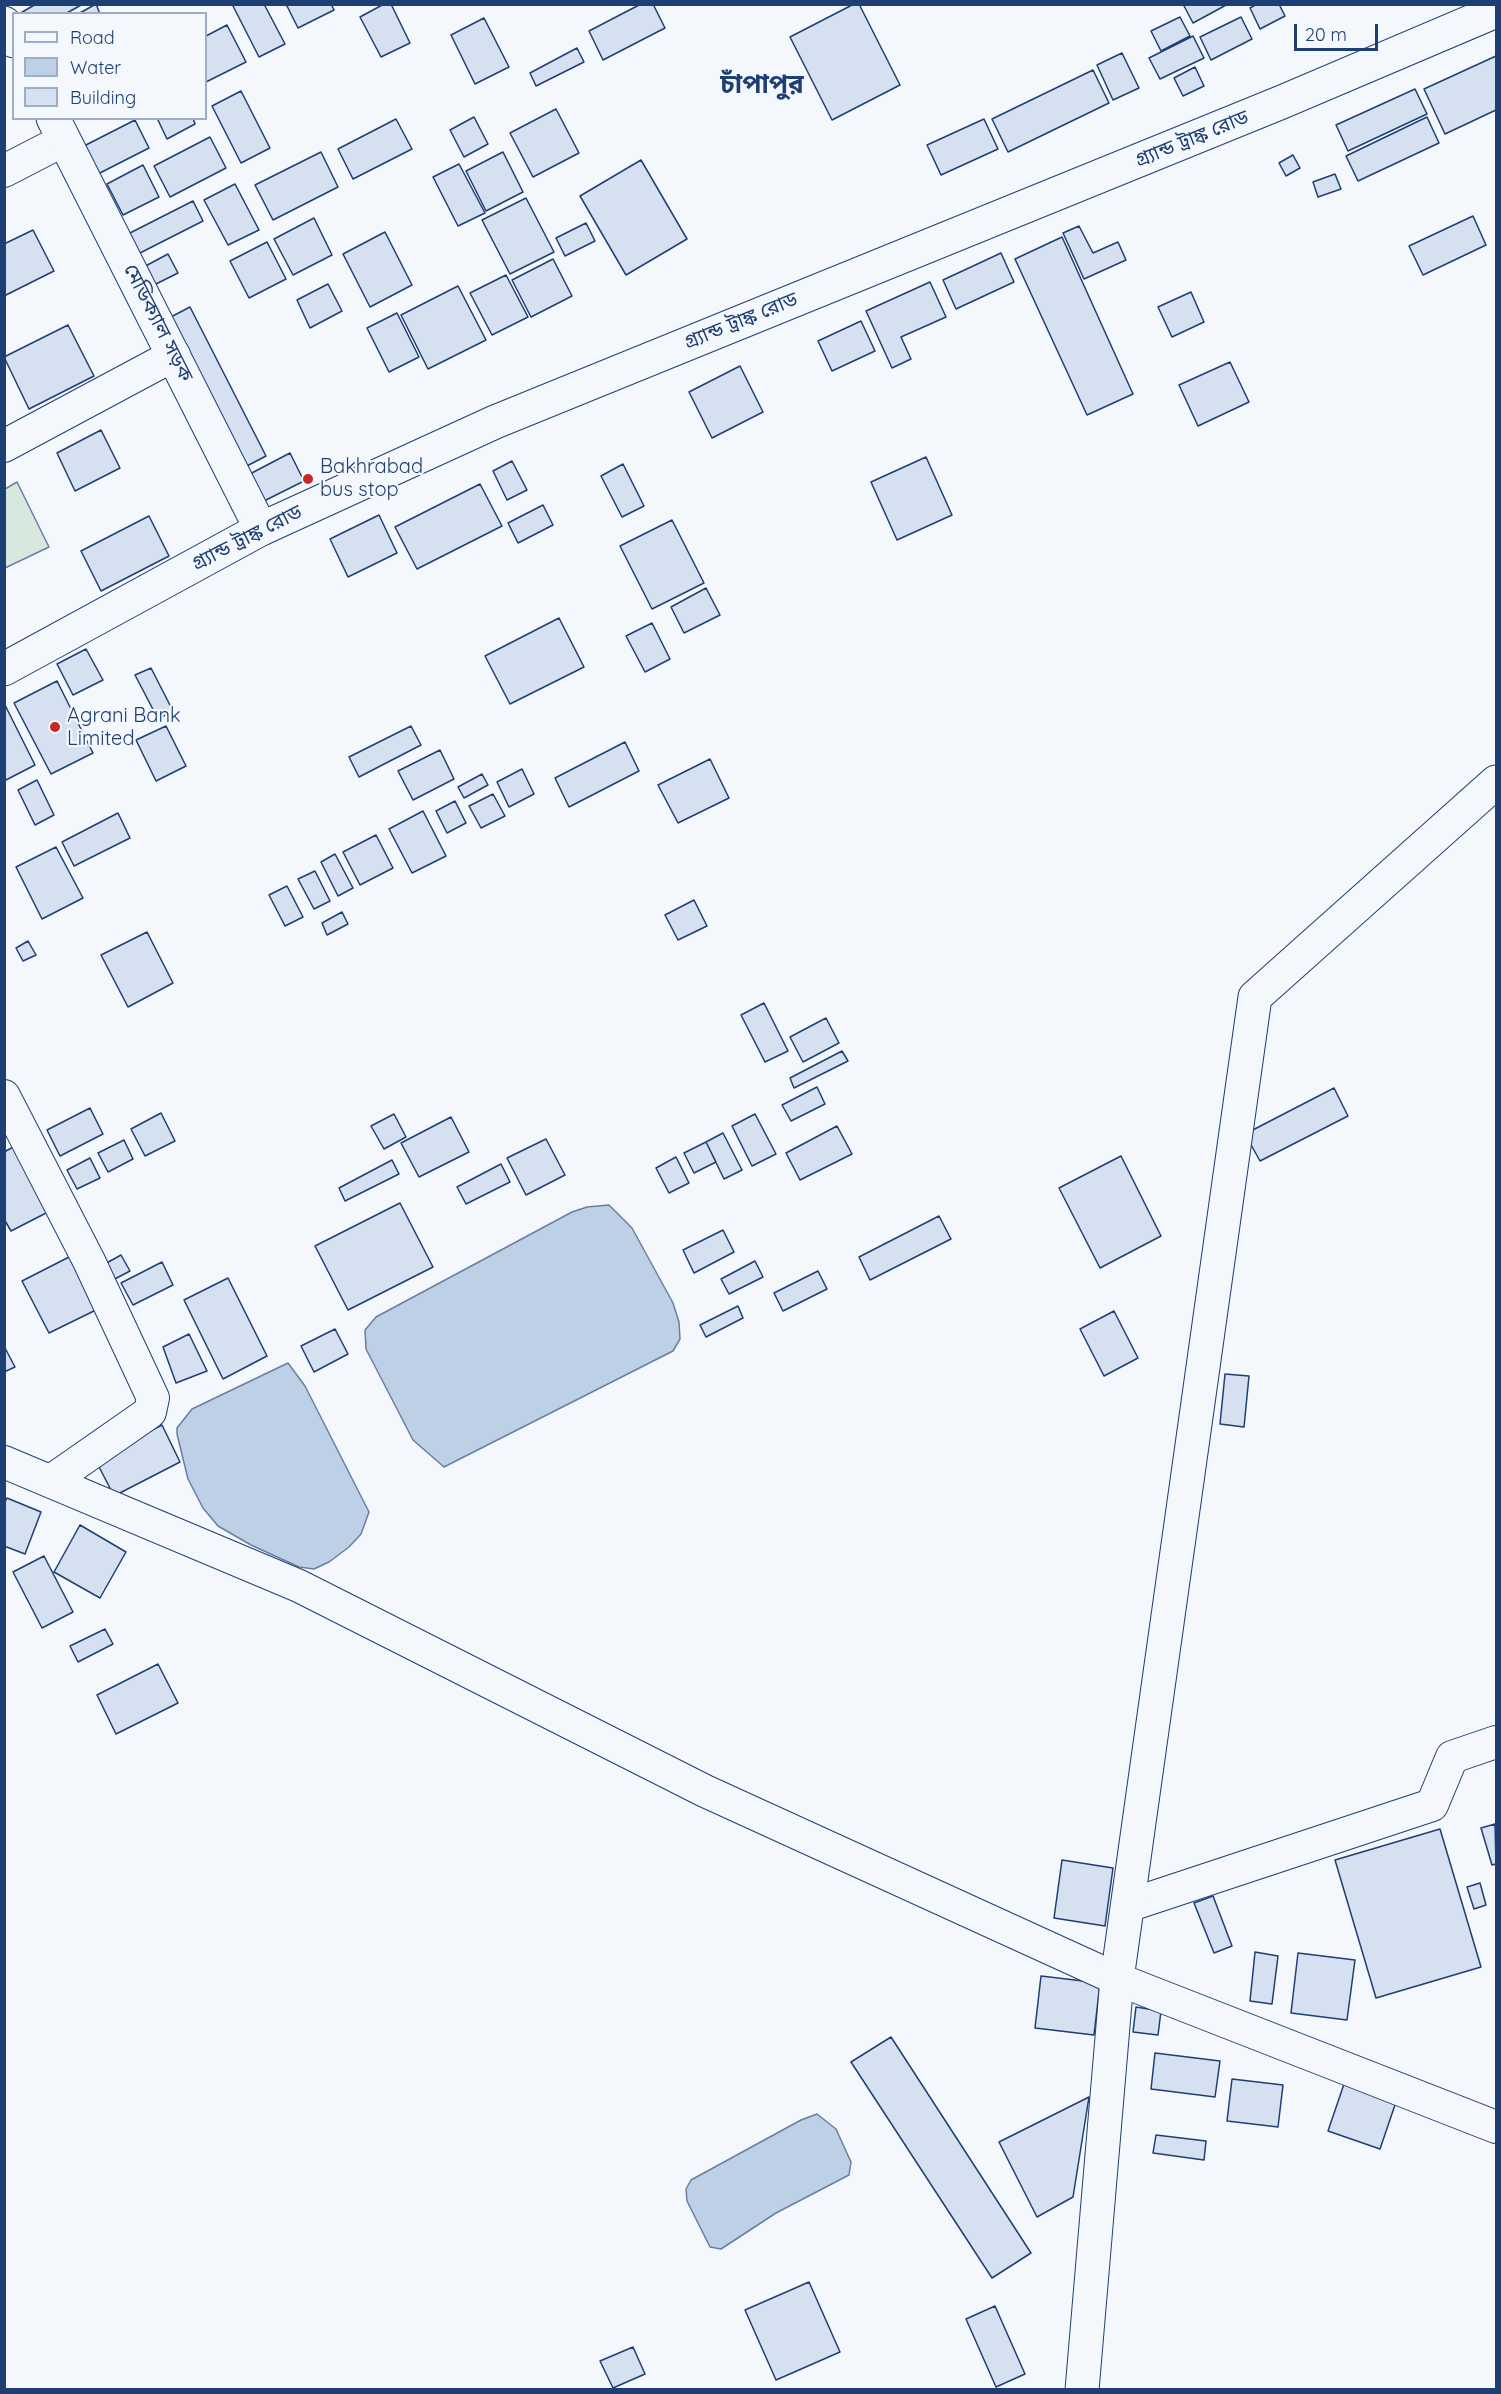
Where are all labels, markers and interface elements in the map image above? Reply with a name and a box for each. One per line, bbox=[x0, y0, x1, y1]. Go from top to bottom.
legend bbox=[12, 12, 207, 120]
scale bar bbox=[1297, 12, 1381, 50]
text: 20 m bbox=[1305, 23, 1347, 46]
text: Road bbox=[70, 26, 115, 49]
text: Water bbox=[70, 56, 121, 79]
district label: চাঁপাপুর bbox=[720, 69, 804, 101]
text: Building bbox=[70, 86, 136, 109]
street label: গ্র্যান্ড ট্রাঙ্ক রোড bbox=[1132, 105, 1252, 173]
street label: মেডিক্যাল সড়ক bbox=[118, 260, 198, 386]
street label: গ্র্যান্ড ট্রাঙ্ক রোড bbox=[681, 287, 801, 355]
place label: Bakhrabad bus stop bbox=[320, 455, 423, 502]
marker: Bakhrabad bus stop bbox=[301, 472, 315, 486]
street label: গ্র্যান্ড ট্রাঙ্ক রোড bbox=[188, 500, 306, 576]
place label: Agrani Bank Limited bbox=[67, 704, 181, 751]
marker: Agrani Bank Limited bbox=[48, 720, 62, 734]

